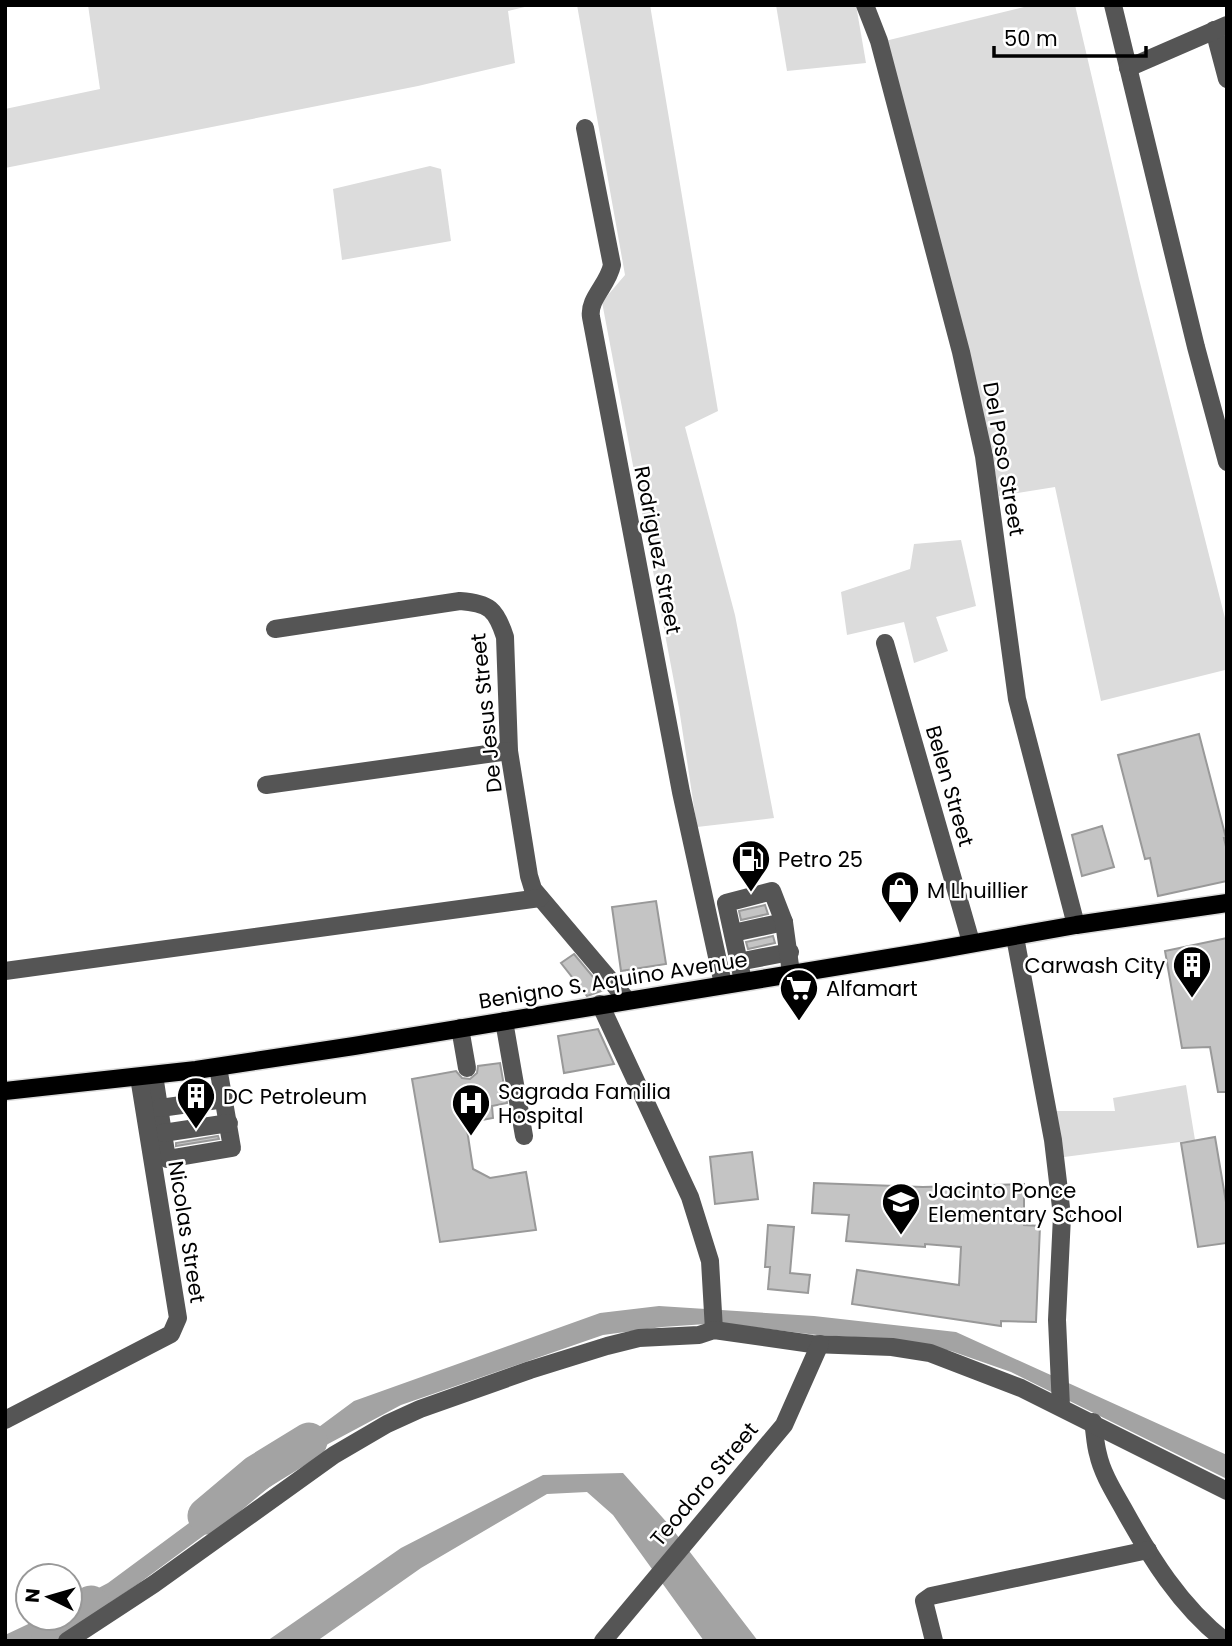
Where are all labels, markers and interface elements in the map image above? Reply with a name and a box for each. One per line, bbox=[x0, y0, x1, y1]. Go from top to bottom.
scale bar bbox=[994, 14, 1146, 58]
text: 50 m bbox=[1004, 24, 1058, 53]
street label: Del Poso Street bbox=[976, 380, 1032, 538]
street label: Rodriguez Street bbox=[627, 463, 689, 637]
street label: De Jesus Street bbox=[463, 632, 509, 794]
street label: Belen Street bbox=[919, 722, 981, 850]
fuel station icon: Petro 25 bbox=[730, 838, 772, 893]
place label: Petro 25 bbox=[778, 845, 863, 874]
shop icon: M Lhuillier bbox=[879, 869, 921, 924]
place label: M Lhuillier bbox=[927, 876, 1028, 905]
street label: Benigno S. Aquino Avenue bbox=[476, 944, 750, 1016]
building icon: Carwash City bbox=[1171, 944, 1213, 999]
place label: Carwash City bbox=[1024, 951, 1165, 980]
supermarket icon: Alfamart bbox=[778, 967, 820, 1022]
place label: Alfamart bbox=[826, 974, 918, 1003]
building icon: DC Petroleum bbox=[175, 1075, 217, 1130]
place label: Sagrada Familia Hospital bbox=[498, 1077, 671, 1130]
place label: DC Petroleum bbox=[223, 1082, 367, 1111]
hospital icon: Sagrada Familia Hospital bbox=[450, 1082, 492, 1137]
street label: Nicolas Street bbox=[161, 1159, 213, 1305]
place label: Jacinto Ponce Elementary School bbox=[928, 1176, 1123, 1229]
school or university icon: Jacinto Ponce Elementary School bbox=[880, 1181, 922, 1236]
street label: Teodoro Street bbox=[643, 1416, 765, 1552]
north arrow bbox=[14, 1562, 84, 1632]
text: N bbox=[18, 1587, 47, 1604]

